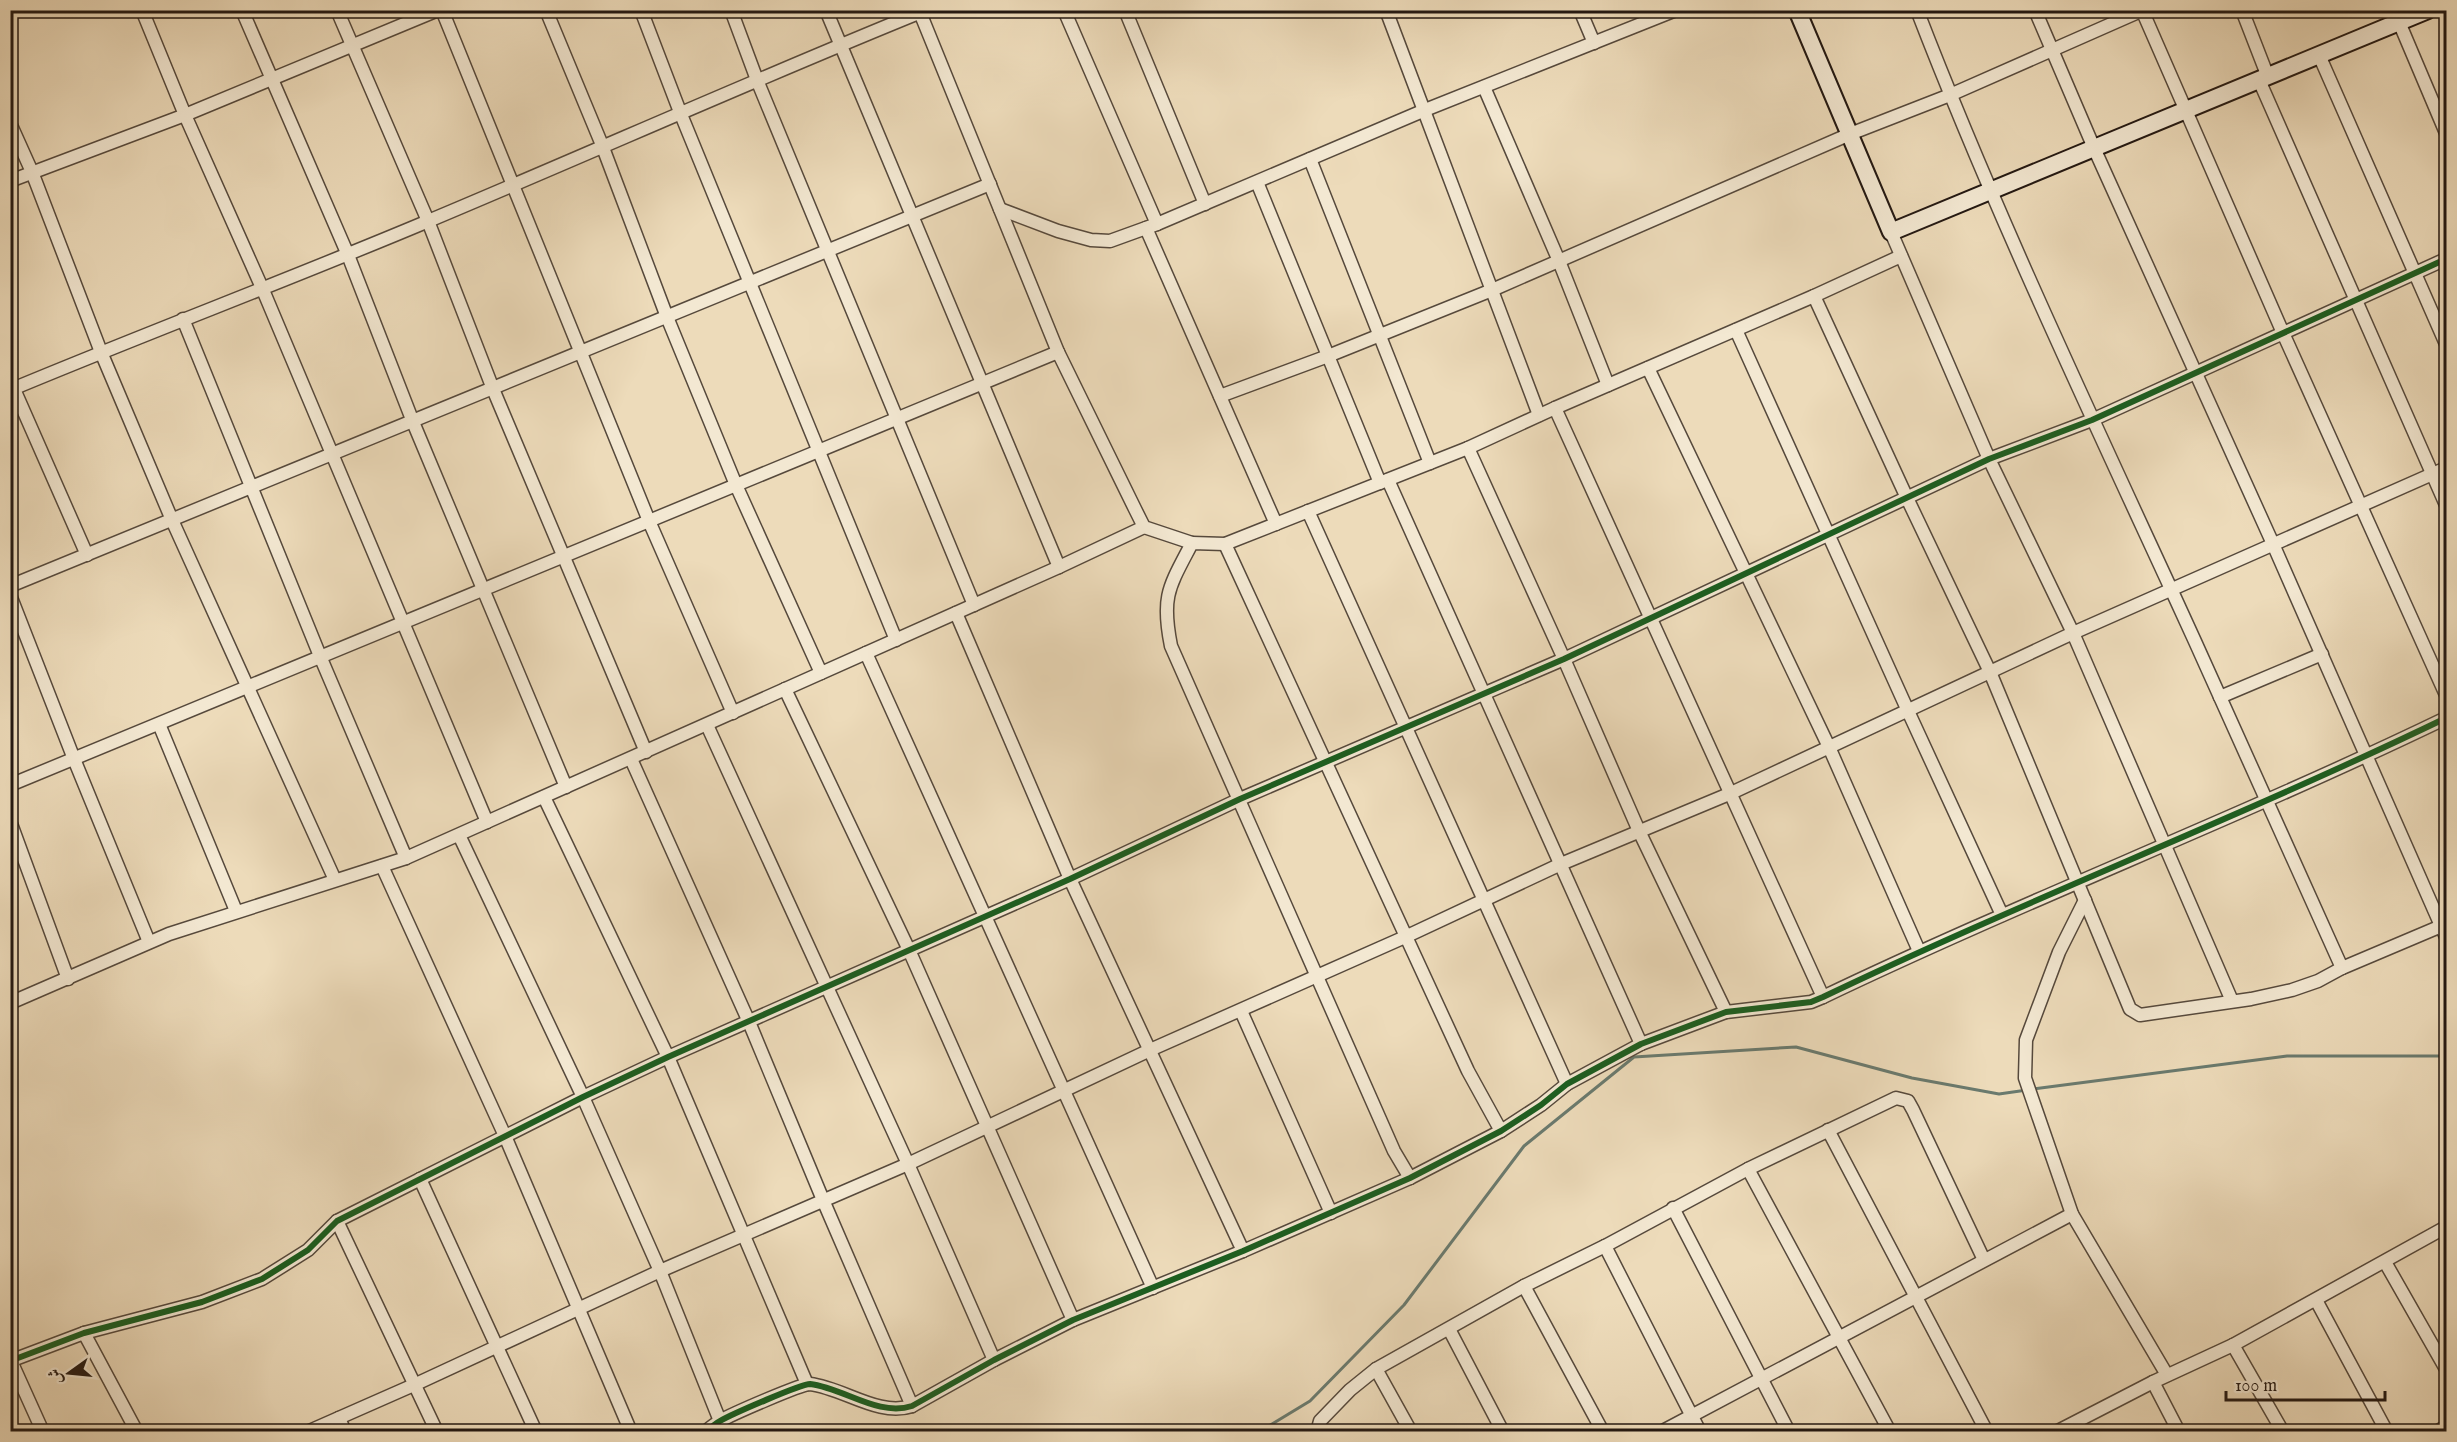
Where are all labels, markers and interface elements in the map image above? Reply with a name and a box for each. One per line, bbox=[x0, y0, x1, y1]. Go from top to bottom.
north arrow bbox=[39, 1343, 99, 1403]
scale bar bbox=[2226, 1364, 2385, 1402]
text: ش bbox=[45, 1366, 68, 1387]
text: 100 m bbox=[2235, 1375, 2277, 1398]

